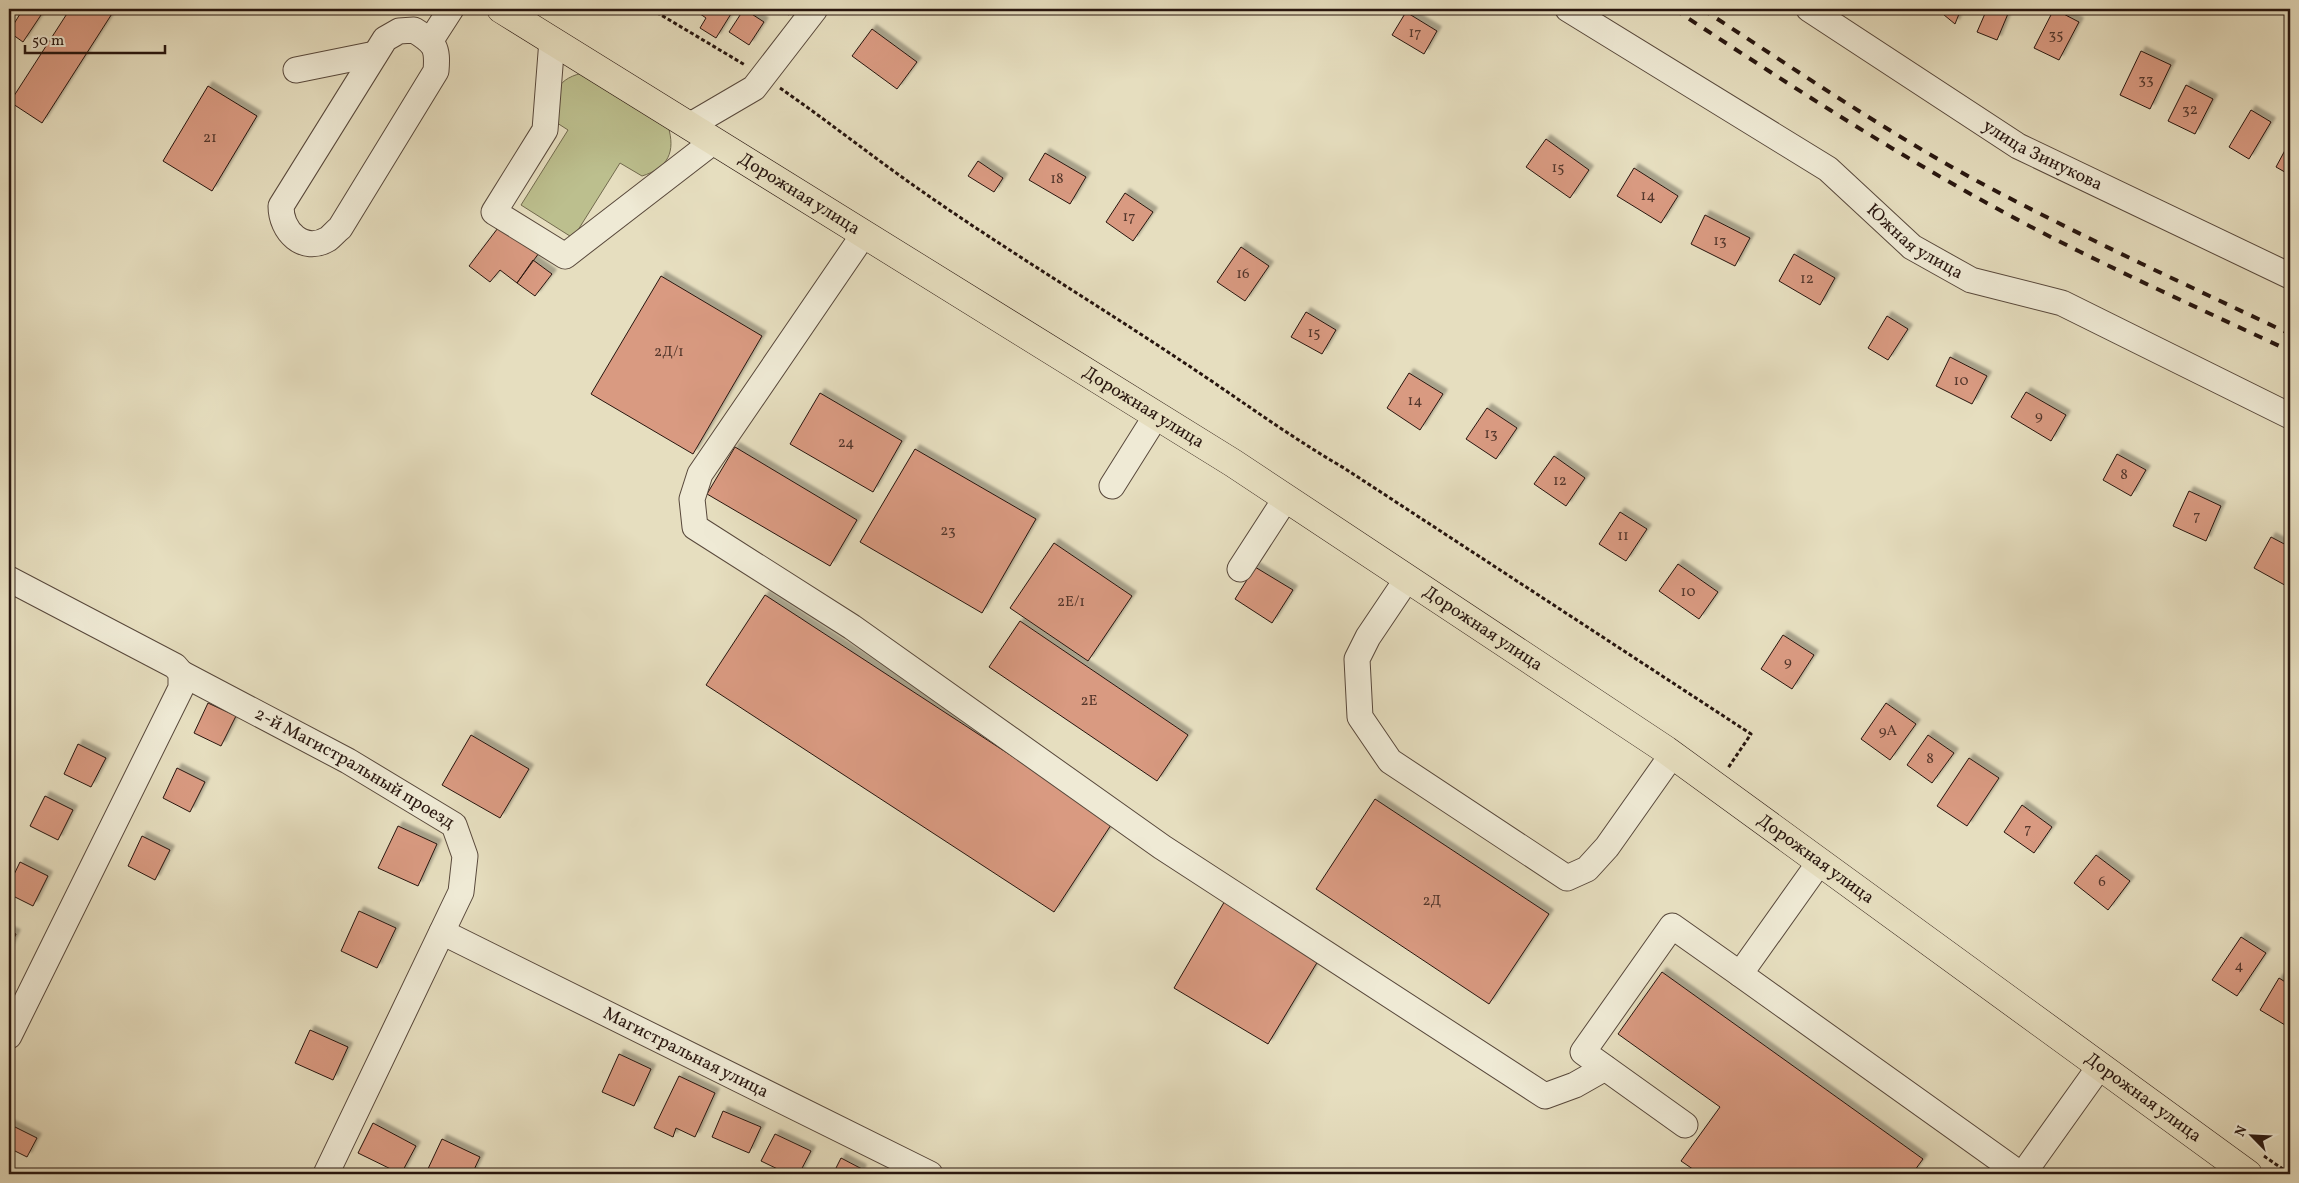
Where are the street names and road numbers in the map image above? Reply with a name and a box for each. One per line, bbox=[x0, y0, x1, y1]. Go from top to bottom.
street label: улица Зинукова bbox=[1978, 114, 2107, 197]
street label: Дорожная улица bbox=[734, 147, 865, 241]
street label: Южная улица bbox=[1861, 198, 1968, 286]
street label: Дорожная улица bbox=[1078, 360, 1209, 455]
street label: Дорожная улица bbox=[1418, 580, 1548, 677]
street label: 2-й Магистральный проезд bbox=[250, 701, 459, 835]
street label: Дорожная улица bbox=[1752, 808, 1879, 910]
street label: Магистральная улица bbox=[599, 1001, 773, 1105]
street label: Дорожная улица bbox=[2079, 1046, 2207, 1149]

